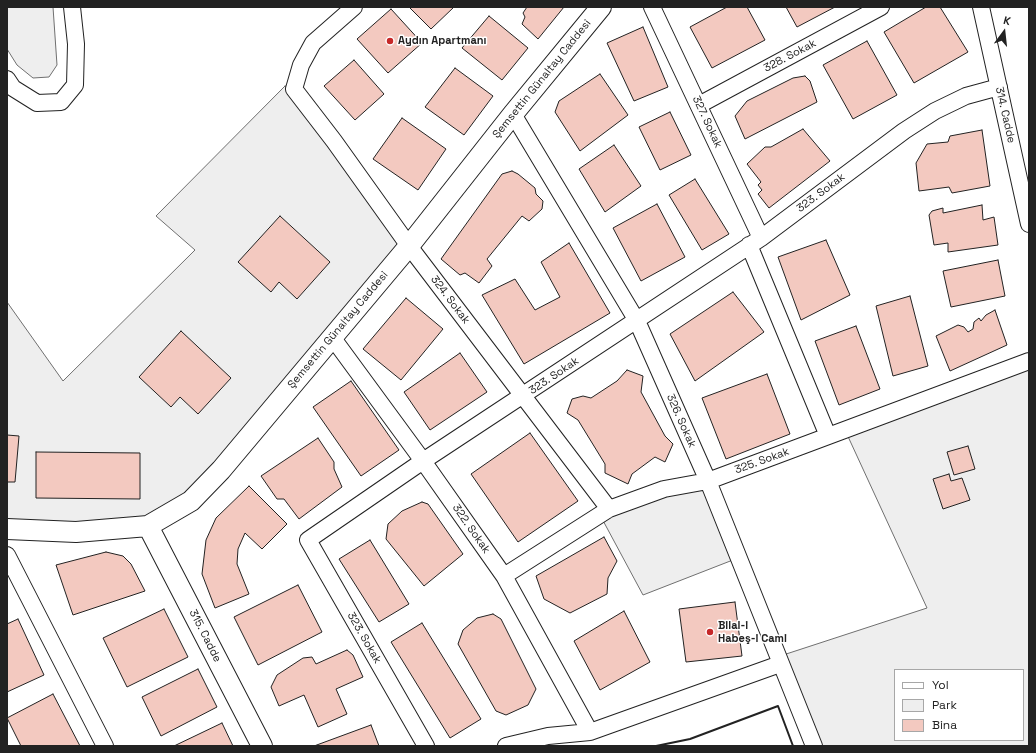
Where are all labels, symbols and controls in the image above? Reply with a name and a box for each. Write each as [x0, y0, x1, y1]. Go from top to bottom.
north arrow [984, 12, 1024, 52]
text: K [1002, 13, 1012, 28]
street label: Şemsettin Günaltay Caddesi [490, 17, 594, 141]
place label: Aydın Apartmanı [398, 34, 486, 48]
marker: Aydın Apartmanı [385, 36, 395, 46]
street label: 328. Sokak [762, 37, 818, 75]
street label: 314. Cadde [992, 86, 1018, 144]
street label: 327. Sokak [689, 94, 725, 150]
street label: 323. Sokak [794, 171, 848, 215]
street label: Şemsettin Günaltay Caddesi [285, 269, 391, 391]
street label: 324. Sokak [428, 273, 472, 327]
street label: 323. Sokak [527, 355, 581, 397]
street label: 326. Sokak [663, 392, 699, 450]
street label: 325. Sokak [733, 445, 791, 477]
street label: 322. Sokak [449, 502, 493, 556]
street label: 315. Cadde [186, 608, 224, 664]
street label: 323. Sokak [344, 610, 384, 666]
place label: Bilal-i Habeş-i Cami [718, 619, 787, 645]
marker: Bilal-i Habeş-i Cami [705, 627, 715, 637]
legend [894, 669, 1024, 741]
text: Yol [932, 677, 949, 693]
text: Park [932, 697, 957, 713]
text: Bina [932, 717, 957, 733]

